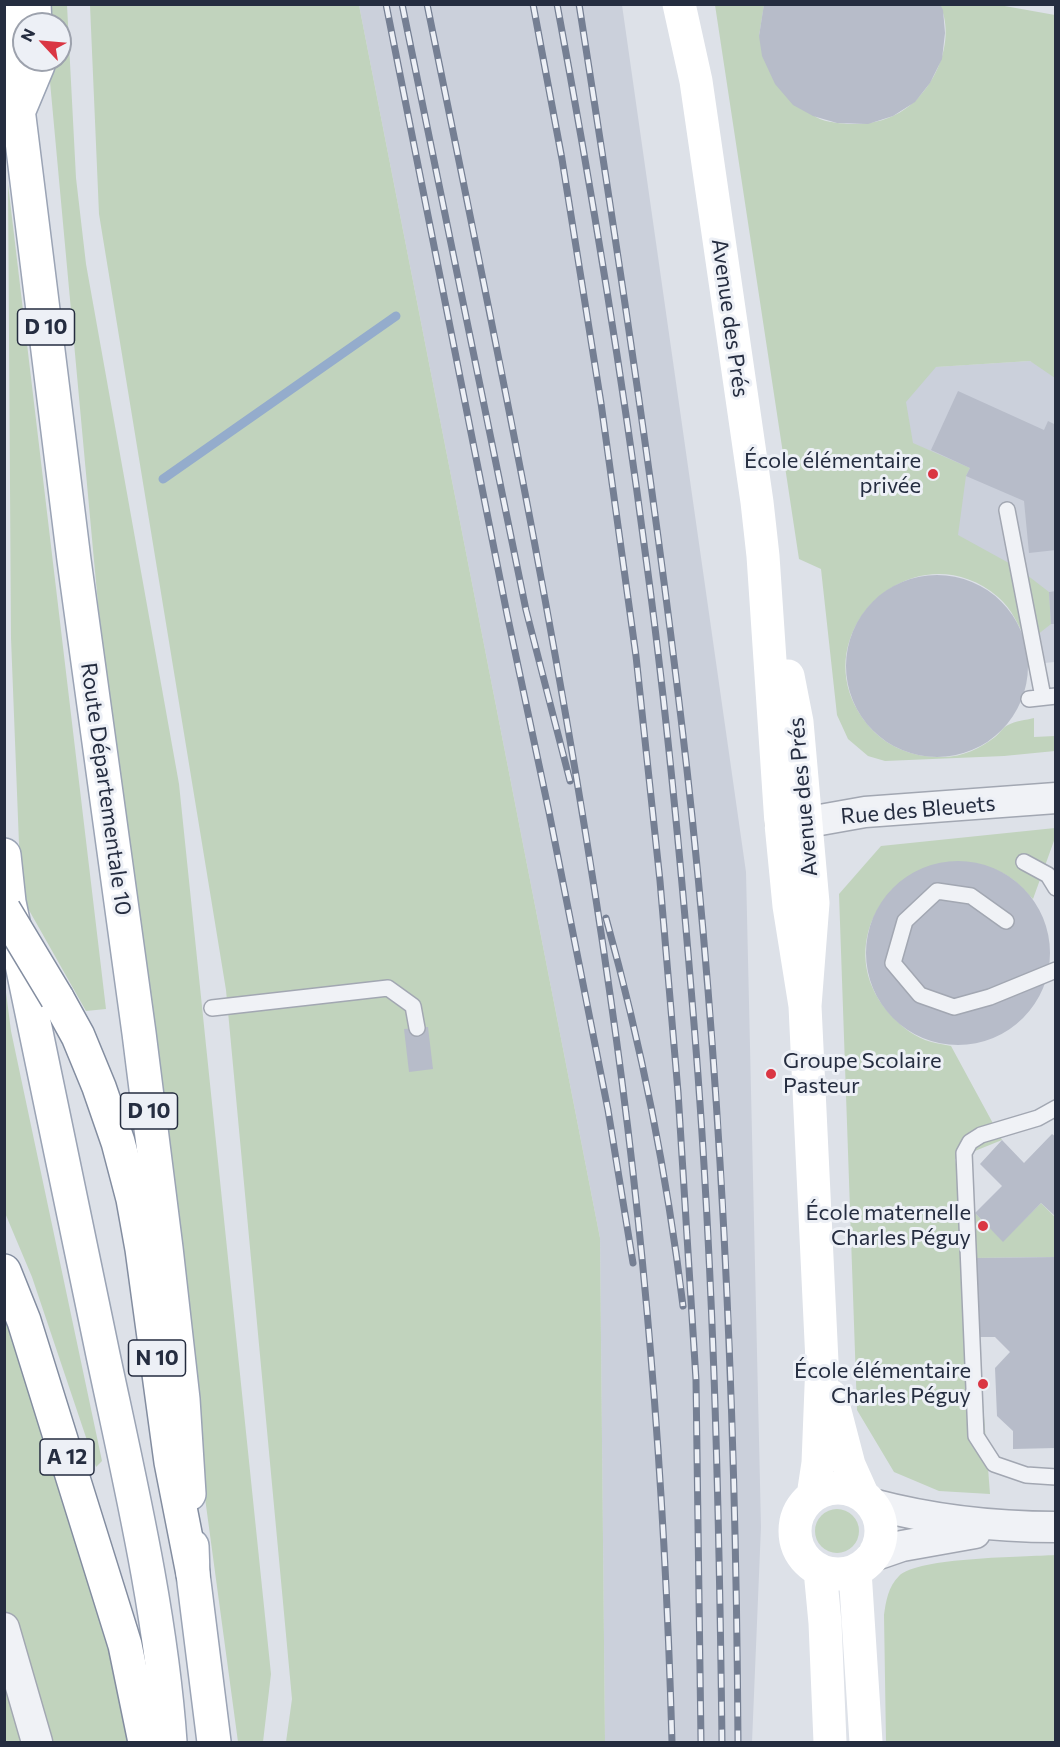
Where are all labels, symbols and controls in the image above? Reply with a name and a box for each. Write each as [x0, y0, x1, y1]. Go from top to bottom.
north arrow [12, 12, 72, 72]
text: N [16, 25, 38, 44]
street label: Avenue des Prés [706, 237, 754, 399]
road number: D 10 [18, 309, 74, 345]
place label: École élémentaire privée [744, 448, 921, 500]
marker: École élémentaire privée [926, 467, 940, 481]
street label: Route Départementale 10 [75, 661, 137, 917]
street label: Avenue des Prés [783, 716, 823, 878]
street label: Rue des Bleuets [839, 790, 997, 830]
place label: Groupe Scolaire Pasteur [783, 1048, 941, 1100]
marker: Groupe Scolaire Pasteur [764, 1067, 778, 1081]
road number: D 10 [120, 1093, 178, 1129]
place label: École maternelle Charles Péguy [806, 1200, 971, 1252]
marker: École maternelle Charles Péguy [976, 1219, 990, 1233]
road number: N 10 [128, 1340, 186, 1376]
place label: École élémentaire Charles Péguy [794, 1358, 971, 1410]
marker: École élémentaire Charles Péguy [976, 1377, 990, 1391]
road number: A 12 [40, 1439, 94, 1475]

